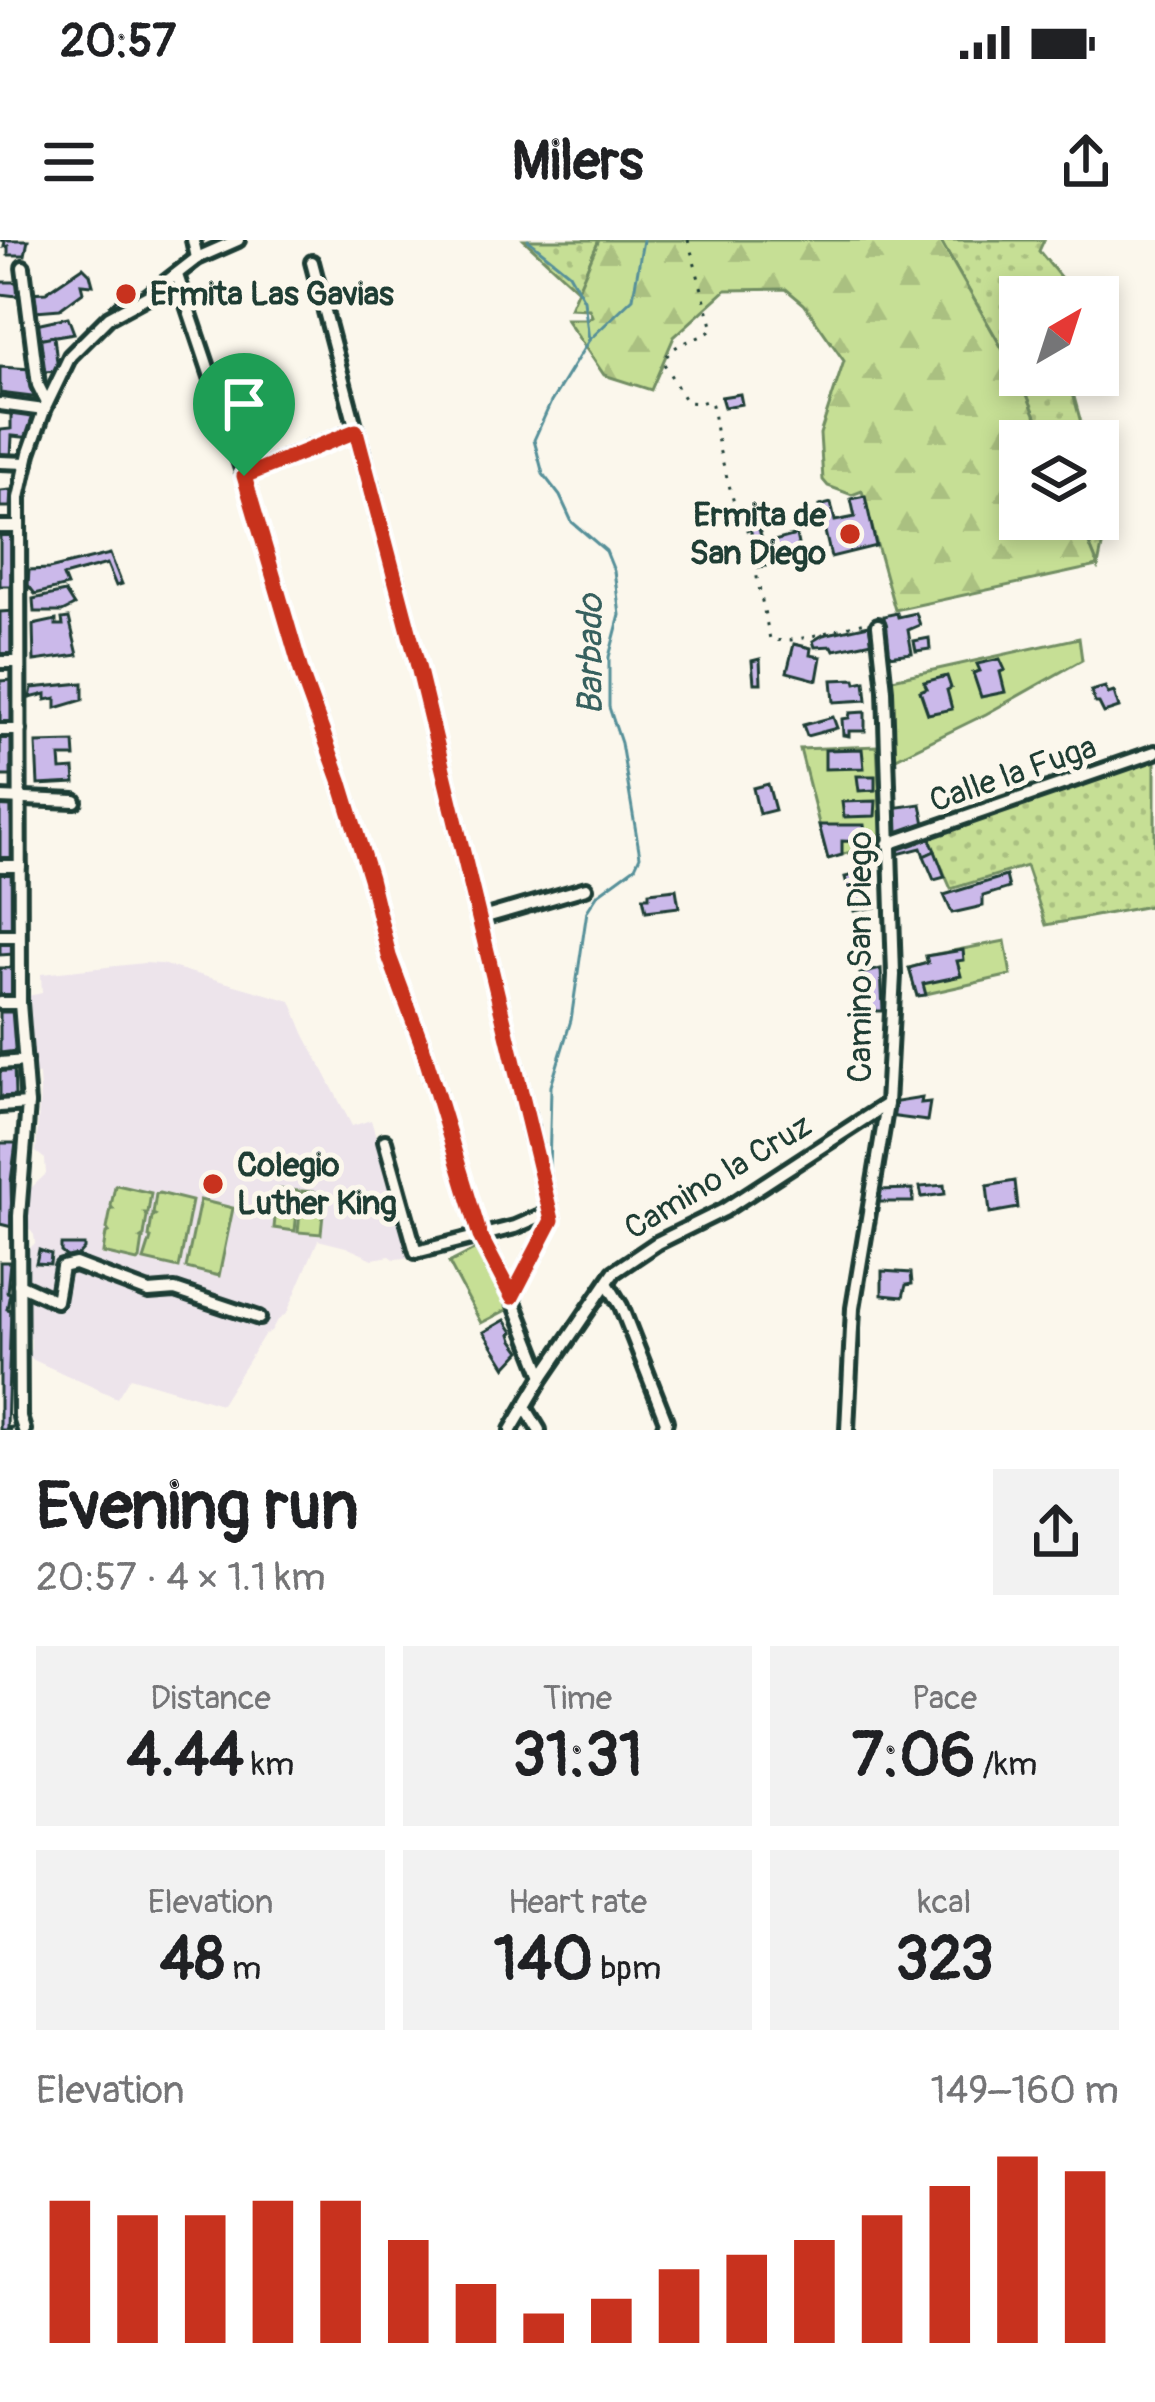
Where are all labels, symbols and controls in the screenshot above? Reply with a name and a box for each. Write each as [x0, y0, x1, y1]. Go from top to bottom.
text: 20:57 [60, 14, 176, 70]
text: Milers [512, 128, 643, 196]
icon: menu [36, 129, 102, 195]
icon: share [1053, 129, 1119, 195]
place label: Ermita Las Gavias [150, 274, 394, 315]
north arrow [999, 276, 1119, 396]
map controls [999, 276, 1119, 540]
marker: Ermita Las Gavias [113, 281, 139, 307]
pin [193, 353, 295, 476]
icon: arrive [211, 371, 277, 437]
button: layers [999, 420, 1119, 540]
place label: Ermita de San Diego [689, 495, 827, 574]
marker: Ermita de San Diego [837, 521, 863, 547]
water label: Barbado [568, 592, 613, 715]
street label: Calle la Fuga [924, 726, 1102, 822]
street label: Camino San Diego [840, 831, 881, 1083]
street label: Camino la Cruz [617, 1105, 819, 1249]
place label: Colegio Luther King [237, 1145, 397, 1224]
marker: Colegio Luther King [200, 1171, 226, 1197]
text: Evening run [36, 1466, 359, 1549]
button: share [993, 1469, 1119, 1595]
text: 20:57 · 4 × 1.1 km [36, 1553, 326, 1602]
text: Distance [150, 1678, 271, 1719]
text: Time [543, 1678, 612, 1719]
text: Pace [912, 1678, 977, 1719]
text: 4.44 [127, 1719, 244, 1794]
text: 31:31 [513, 1719, 642, 1794]
text: 7:06 [852, 1719, 975, 1794]
text: km [244, 1744, 294, 1785]
text: /km [975, 1744, 1037, 1785]
text: Elevation [148, 1882, 273, 1923]
text: Heart rate [508, 1882, 647, 1923]
text: kcal [918, 1882, 971, 1923]
text: 48 [160, 1923, 225, 1998]
text: 140 [494, 1923, 593, 1998]
text: 323 [895, 1923, 994, 1998]
text: m [225, 1948, 261, 1989]
text: bpm [593, 1948, 661, 1989]
text: Elevation [36, 2066, 185, 2115]
text: 149–160 m [930, 2066, 1119, 2115]

